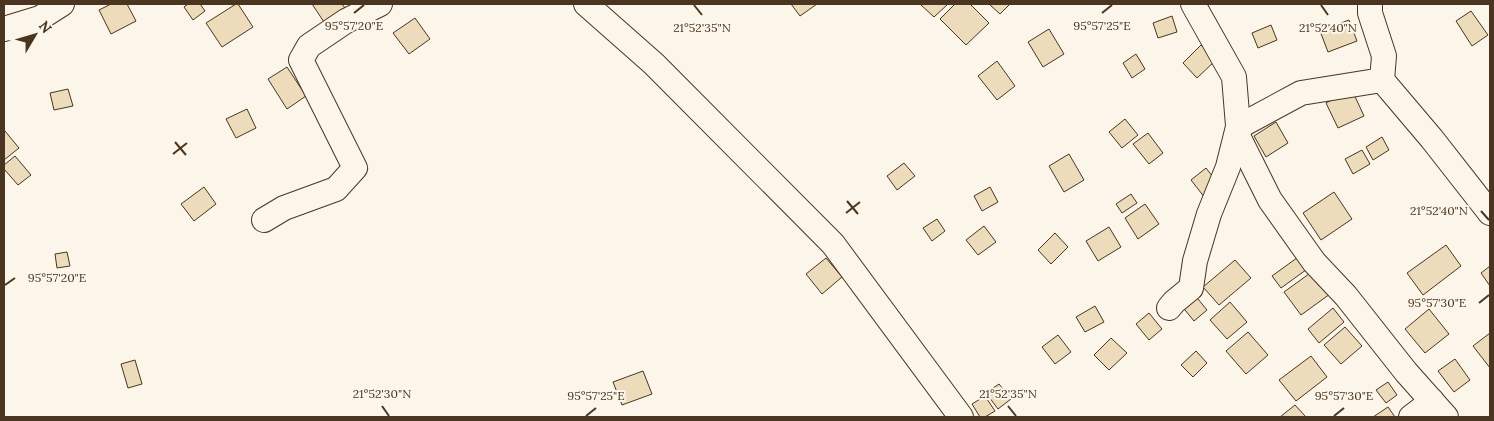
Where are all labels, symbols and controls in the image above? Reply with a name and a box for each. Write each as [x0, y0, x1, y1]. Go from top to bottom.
north arrow [10, 10, 60, 60]
text: N [35, 17, 56, 37]
text: 95°57'20"E [325, 18, 383, 33]
text: 95°57'25"E [1073, 18, 1131, 33]
text: 21°52'35"N [673, 20, 731, 35]
text: 21°52'40"N [1299, 20, 1357, 35]
text: 21°52'40"N [1410, 203, 1468, 218]
text: 95°57'20"E [28, 270, 86, 285]
text: 95°57'30"E [1408, 295, 1466, 310]
text: 21°52'30"N [353, 386, 411, 401]
text: 21°52'35"N [979, 386, 1037, 401]
text: 95°57'25"E [567, 388, 625, 403]
text: 95°57'30"E [1315, 388, 1373, 403]

